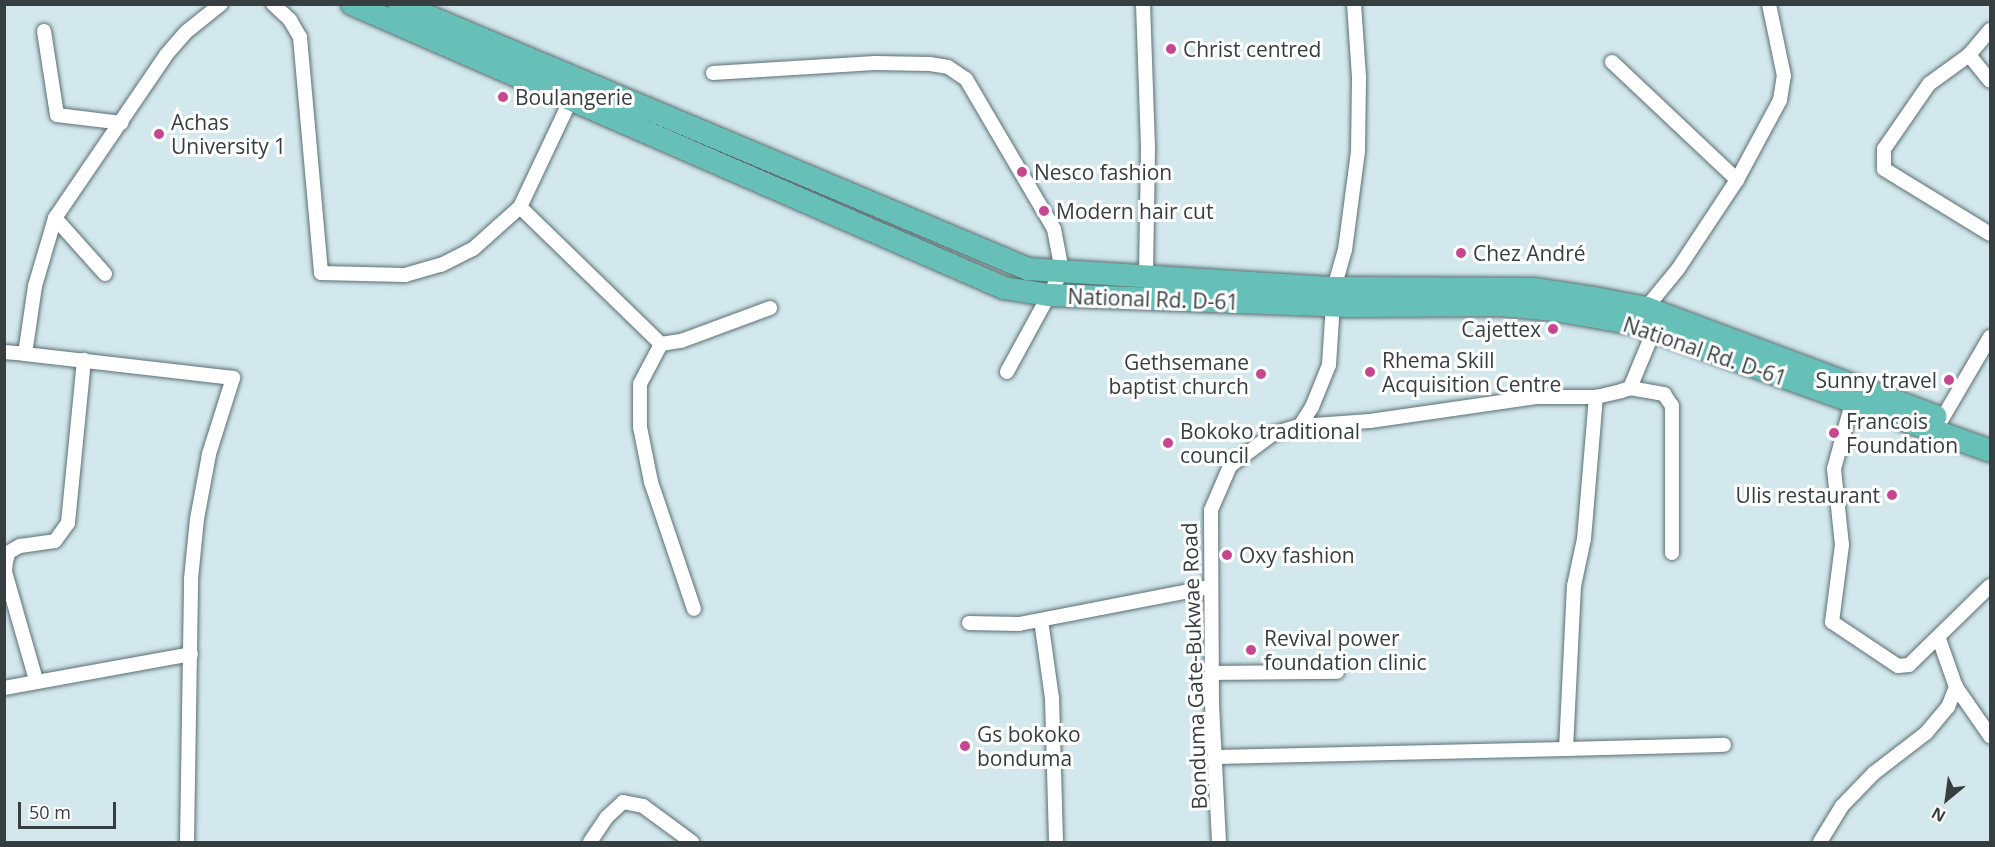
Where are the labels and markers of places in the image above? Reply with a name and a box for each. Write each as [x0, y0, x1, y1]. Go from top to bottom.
place label: Christ centred [1183, 36, 1321, 62]
marker: Christ centred [1164, 42, 1178, 56]
place label: Boulangerie [515, 84, 633, 110]
marker: Boulangerie [496, 90, 510, 104]
place label: Achas University 1 [171, 109, 286, 159]
marker: Achas University 1 [152, 127, 166, 141]
place label: Nesco fashion [1034, 159, 1172, 185]
marker: Nesco fashion [1015, 165, 1029, 179]
place label: Modern hair cut [1056, 198, 1213, 224]
marker: Modern hair cut [1037, 204, 1051, 218]
place label: Chez André [1473, 240, 1586, 266]
marker: Chez André [1454, 246, 1468, 260]
place label: Cajettex [1461, 316, 1541, 342]
marker: Cajettex [1546, 322, 1560, 336]
place label: Rhema Skill Acquisition Centre [1382, 347, 1561, 397]
place label: Gethsemane baptist church [1109, 349, 1249, 399]
marker: Rhema Skill Acquisition Centre [1363, 365, 1377, 379]
marker: Gethsemane baptist church [1254, 367, 1268, 381]
place label: Sunny travel [1816, 367, 1937, 393]
marker: Sunny travel [1942, 373, 1956, 387]
place label: Francois Foundation [1846, 408, 1958, 458]
place label: Bokoko traditional council [1180, 418, 1360, 468]
marker: Francois Foundation [1827, 426, 1841, 440]
marker: Bokoko traditional council [1161, 436, 1175, 450]
place label: Ulis restaurant [1736, 482, 1880, 508]
marker: Ulis restaurant [1885, 488, 1899, 502]
place label: Oxy fashion [1239, 542, 1355, 568]
marker: Oxy fashion [1220, 548, 1234, 562]
place label: Revival power foundation clinic [1264, 625, 1427, 675]
marker: Revival power foundation clinic [1242, 641, 1260, 659]
place label: Gs bokoko bonduma [977, 721, 1081, 771]
marker: Gs bokoko bonduma [958, 739, 972, 753]

